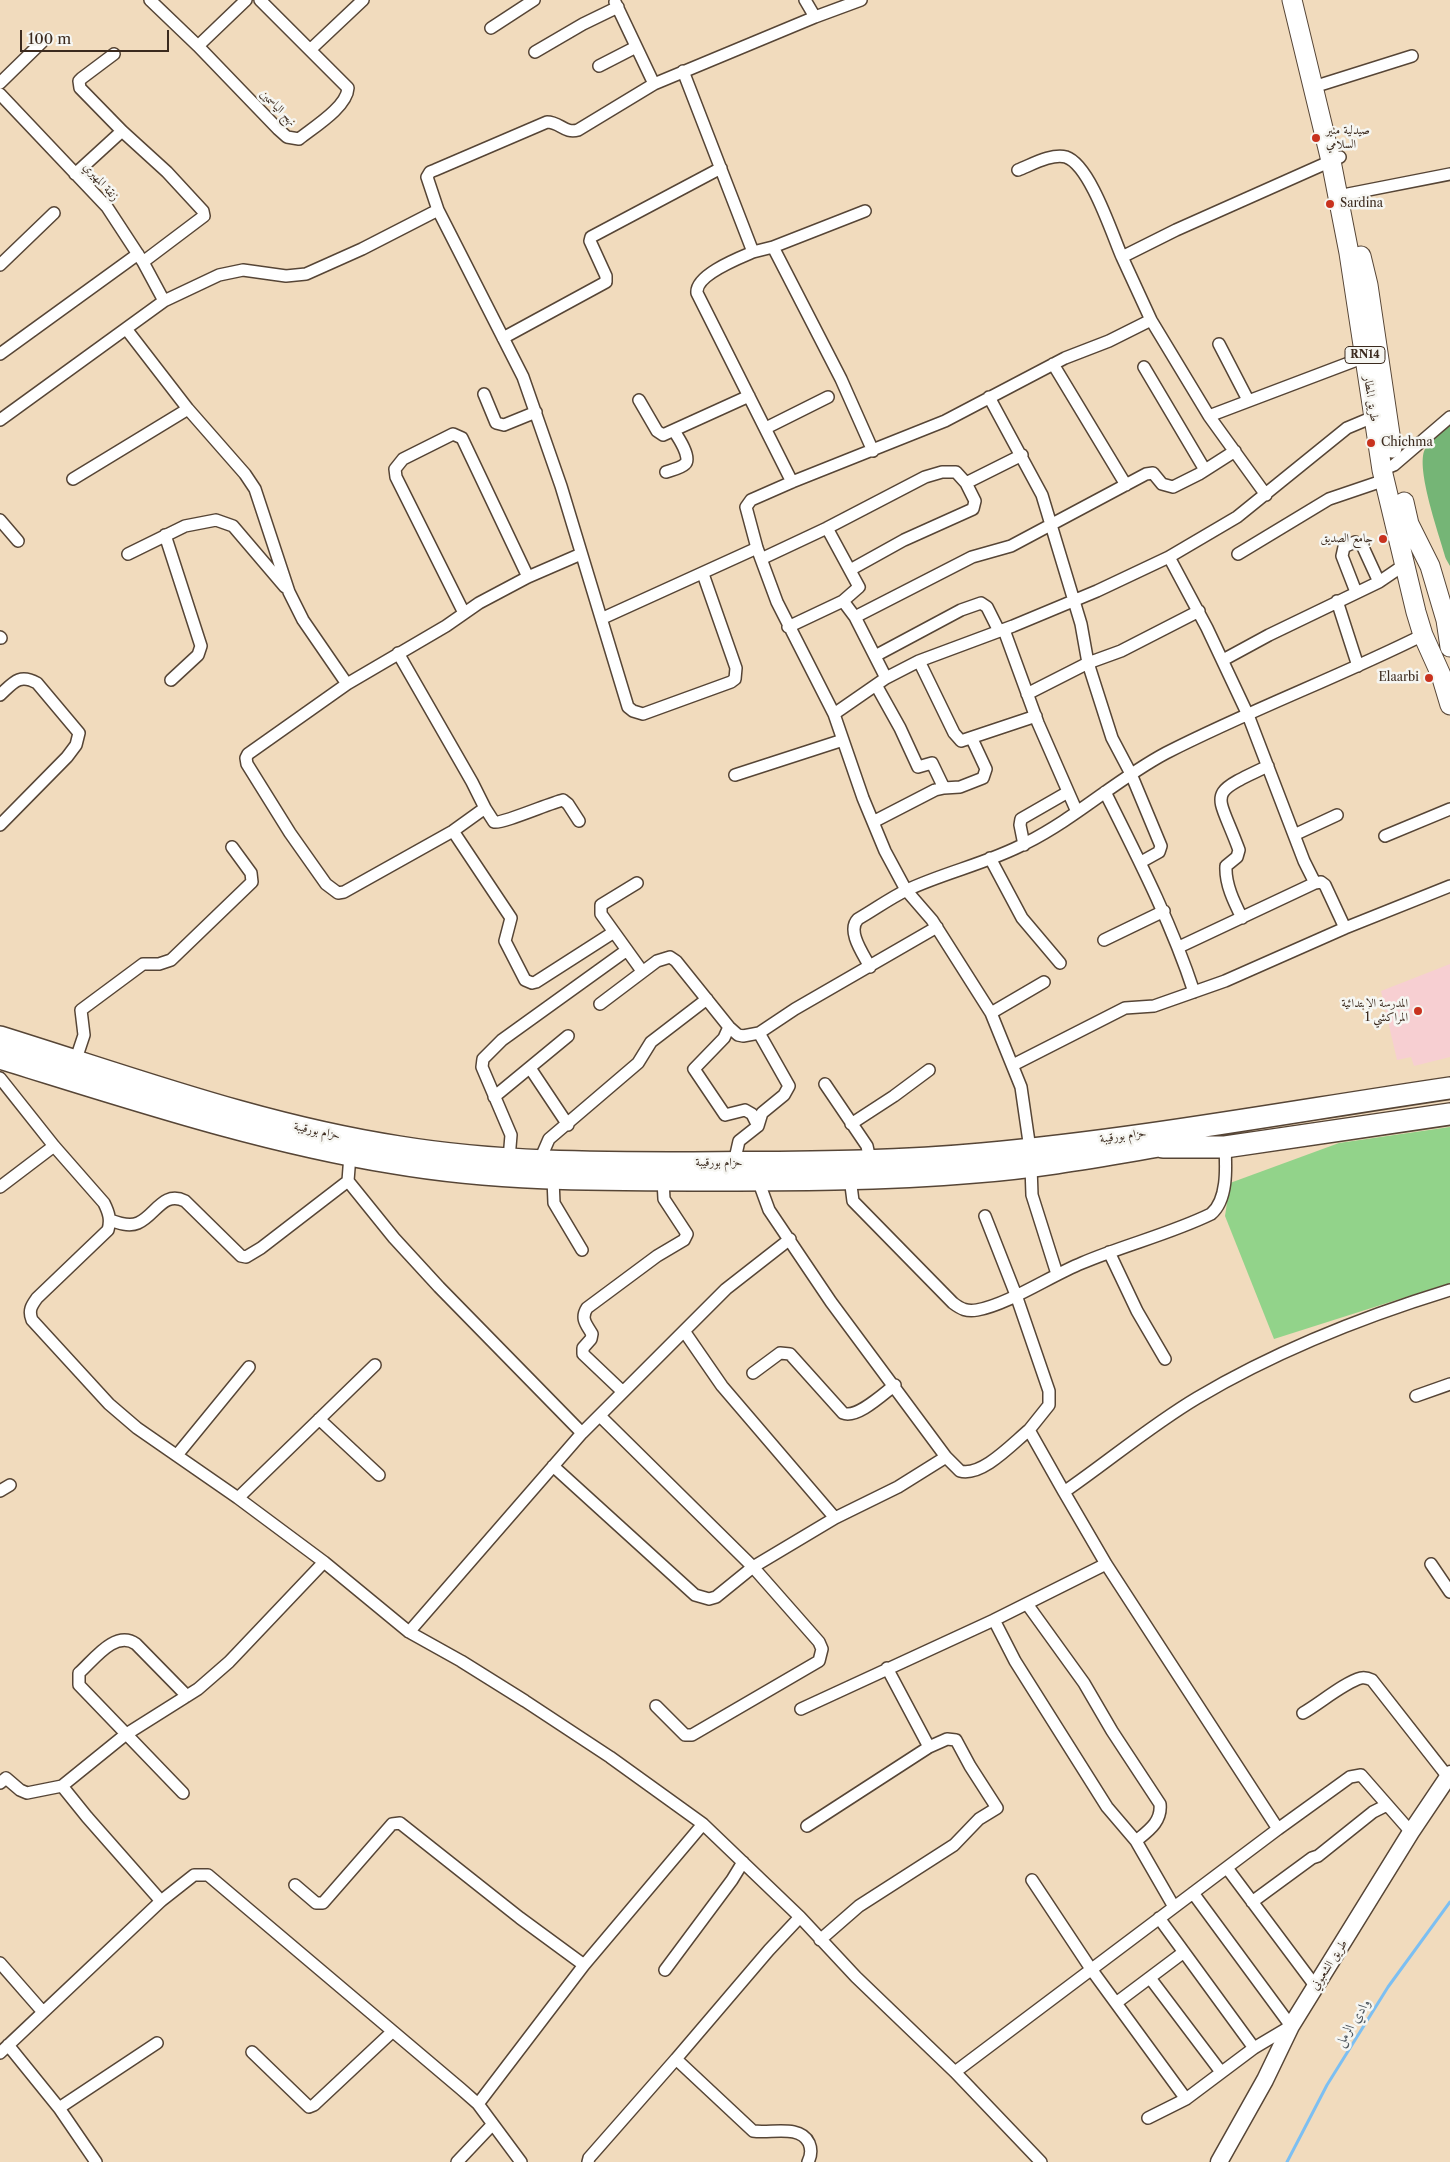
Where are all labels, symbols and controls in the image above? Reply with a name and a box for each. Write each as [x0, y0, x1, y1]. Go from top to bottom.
scale bar [22, 20, 171, 52]
text: 100 m [28, 29, 71, 48]
street label: نهج الياسمين [257, 87, 299, 129]
place label: صيدلية منير السلامي [1326, 124, 1370, 152]
marker: صيدلية منير السلامي [1310, 132, 1322, 144]
street label: زنقة المهيري [80, 160, 122, 204]
place label: Sardina [1340, 197, 1383, 211]
marker: Sardina [1324, 198, 1336, 210]
road number: RN14 [1345, 346, 1385, 364]
street label: طريق المطار [1360, 375, 1382, 423]
place label: Chichma [1381, 436, 1433, 450]
marker: Chichma [1365, 437, 1377, 449]
place label: جامع الصديق [1321, 532, 1373, 546]
marker: جامع الصديق [1377, 533, 1389, 545]
place label: Elaarbi [1379, 671, 1419, 685]
marker: Elaarbi [1423, 672, 1435, 684]
place label: المدرسة الإبتدائية المراكشي 1 [1341, 997, 1408, 1025]
marker: المدرسة الإبتدائية المراكشي 1 [1412, 1005, 1424, 1017]
street label: حزام بورقيبة [293, 1119, 341, 1143]
street label: حزام بورقيبة [1099, 1126, 1147, 1146]
street label: حزام بورقيبة [696, 1156, 742, 1170]
street label: طريق الشعبوني [1307, 1937, 1351, 1993]
water label: وادي الرمل [1332, 1996, 1374, 2050]

